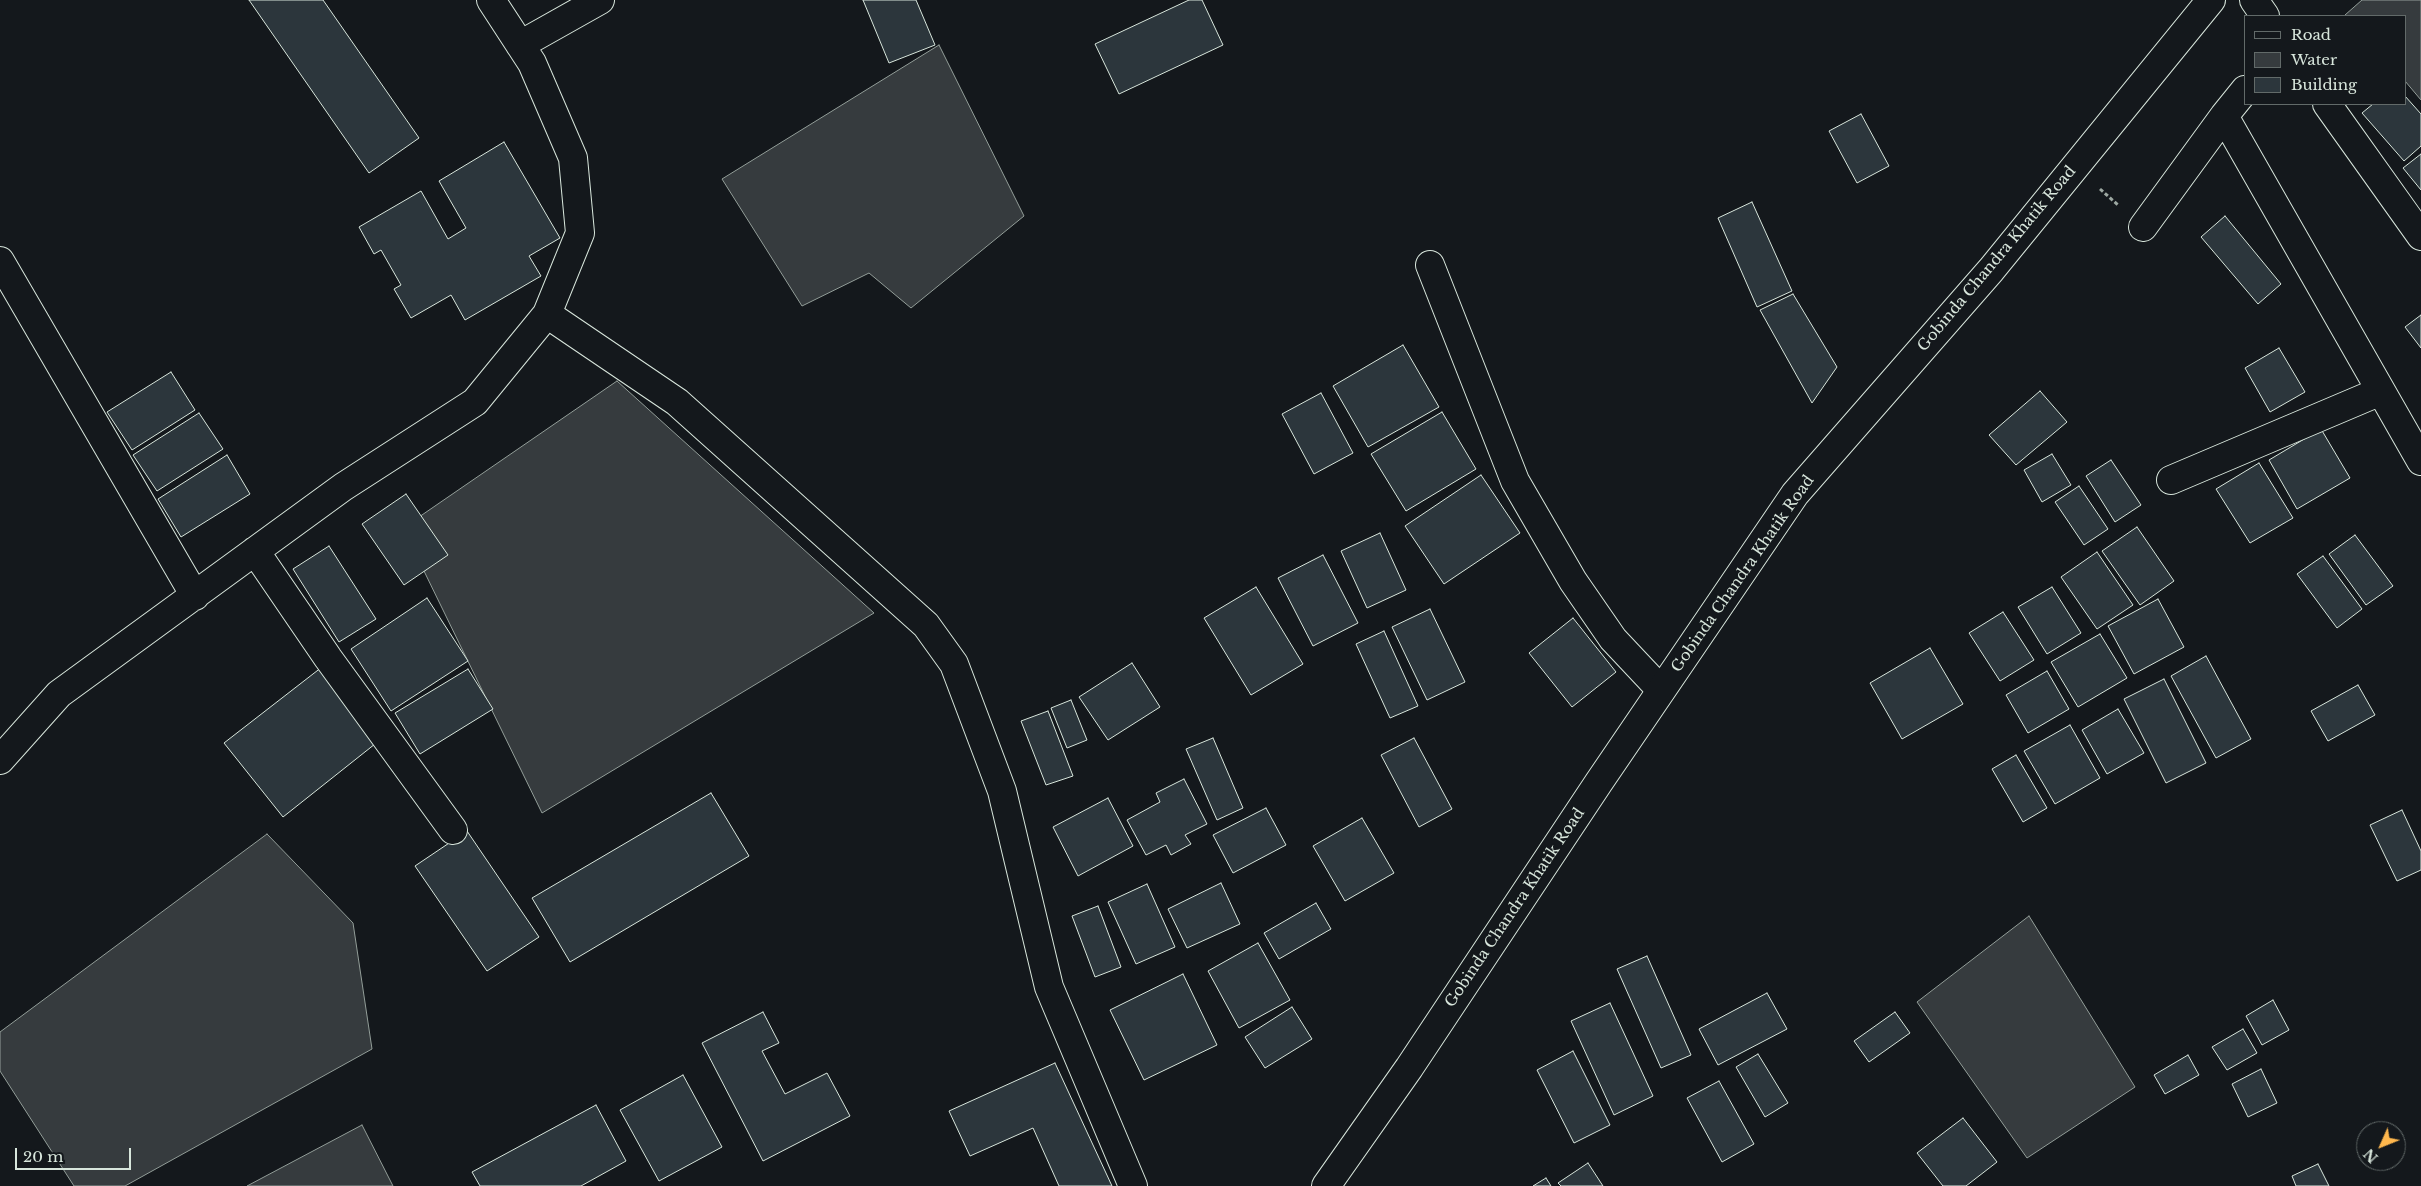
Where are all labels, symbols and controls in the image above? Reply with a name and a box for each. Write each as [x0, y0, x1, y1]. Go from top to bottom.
legend [2244, 15, 2406, 105]
text: Road [2291, 25, 2331, 44]
text: Water [2291, 50, 2337, 69]
text: Building [2291, 75, 2357, 94]
street label: Gobinda Chandra Khatik Road [1914, 163, 2080, 355]
street label: Gobinda Chandra Khatik Road [1668, 472, 1818, 676]
street label: Gobinda Chandra Khatik Road [1441, 805, 1589, 1011]
north arrow [2356, 1121, 2406, 1171]
scale bar [18, 1138, 134, 1170]
text: N [2360, 1145, 2382, 1167]
text: 20 m [23, 1147, 63, 1166]

